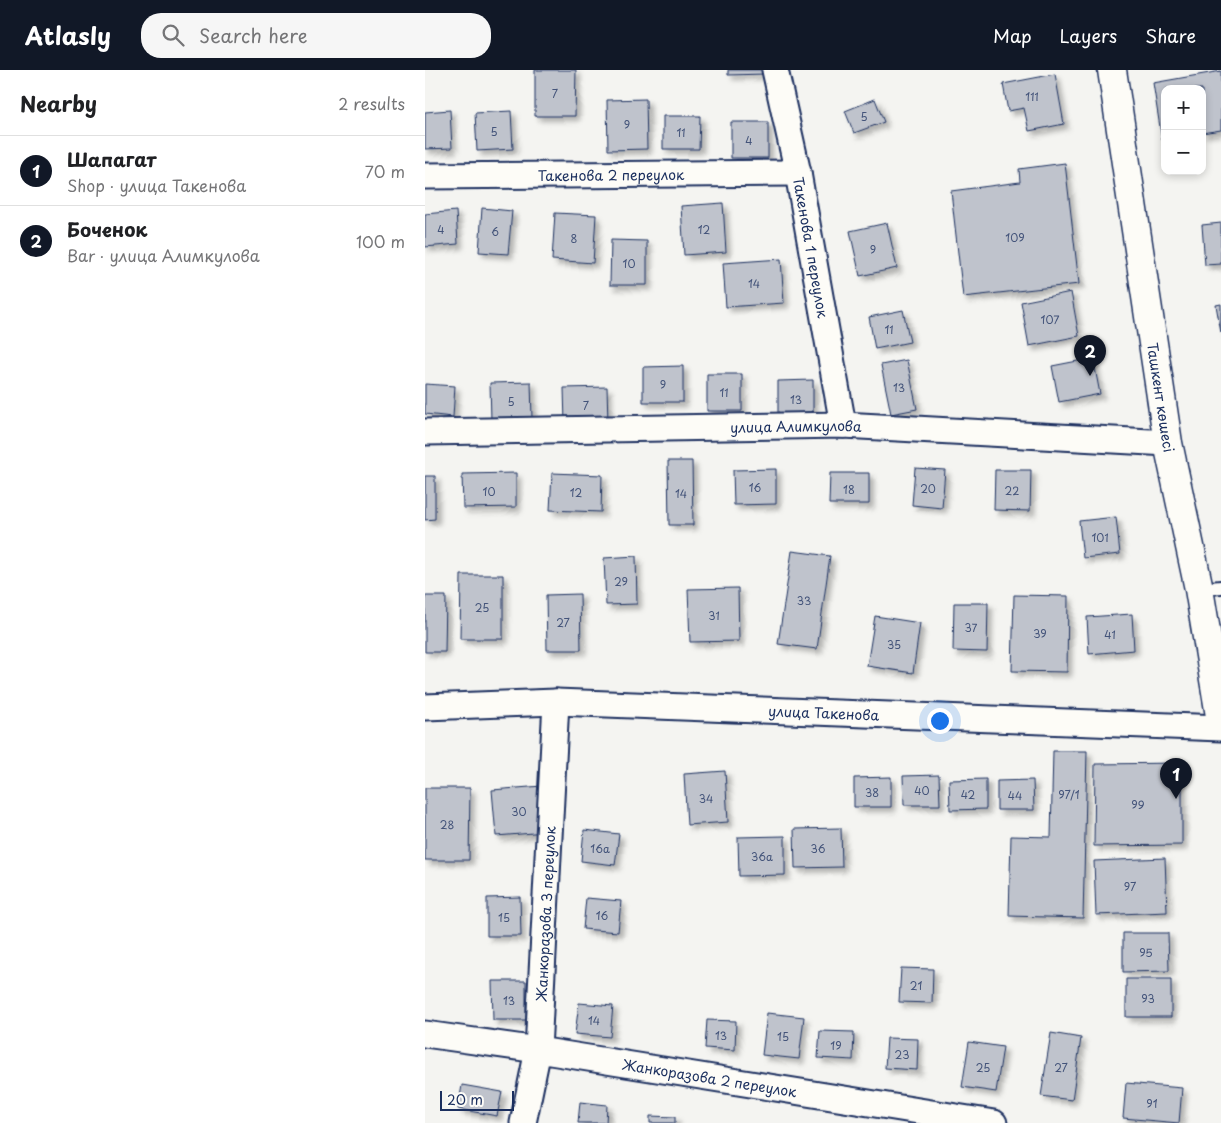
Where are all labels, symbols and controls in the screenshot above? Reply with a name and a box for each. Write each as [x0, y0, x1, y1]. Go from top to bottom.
search box [141, 13, 491, 58]
text: Atlasly [25, 17, 111, 53]
icon: search [159, 21, 187, 49]
text: Search here [199, 21, 308, 49]
text: Map [993, 22, 1032, 49]
text: Layers [1060, 22, 1117, 49]
text: Share [1145, 22, 1196, 49]
house number: 7 [552, 85, 558, 102]
map controls [1161, 85, 1206, 175]
button: + [1161, 85, 1206, 130]
text: Nearby [20, 87, 97, 119]
house number: 111 [1025, 88, 1039, 105]
text: 2 results [338, 91, 405, 115]
house number: 5 [860, 108, 868, 125]
house number: 9 [624, 116, 630, 133]
house number: 5 [490, 123, 498, 140]
house number: 11 [676, 124, 686, 141]
button: − [1161, 130, 1206, 175]
house number: 4 [745, 132, 753, 149]
text: Шапагат [67, 145, 156, 173]
text: 1 [32, 159, 40, 183]
text: 70 m [365, 159, 405, 183]
street label: Такенова 2 переулок [538, 163, 685, 186]
text: Shop · улица Такенова [67, 173, 246, 197]
street label: Такенова 1 переулок [788, 175, 834, 320]
text: Боченок [67, 215, 147, 243]
house number: 4 [437, 221, 445, 238]
house number: 12 [698, 221, 711, 238]
house number: 6 [491, 223, 499, 240]
text: 2 [30, 229, 42, 253]
text: 100 m [356, 229, 405, 253]
house number: 109 [1005, 229, 1025, 246]
house number: 8 [571, 230, 578, 247]
house number: 9 [870, 241, 876, 258]
text: Bar · улица Алимкулова [67, 243, 260, 267]
house number: 10 [623, 255, 635, 272]
house number: 14 [748, 275, 760, 292]
house number: 107 [1041, 311, 1059, 328]
house number: 11 [884, 321, 894, 338]
pin: 2 [1074, 335, 1106, 376]
street label: Ташкент көшесі [1143, 341, 1180, 454]
house number: 9 [660, 376, 666, 393]
house number: 13 [893, 379, 905, 396]
house number: 11 [719, 384, 729, 401]
house number: 13 [790, 391, 802, 408]
house number: 5 [507, 393, 515, 410]
house number: 7 [583, 397, 589, 414]
street label: улица Алимкулова [730, 414, 863, 437]
house number: 16 [749, 479, 762, 496]
house number: 20 [920, 480, 936, 497]
house number: 18 [843, 481, 855, 498]
house number: 22 [1005, 482, 1019, 499]
house number: 10 [483, 483, 495, 500]
house number: 12 [570, 484, 583, 501]
house number: 14 [675, 485, 687, 502]
house number: 101 [1091, 529, 1109, 546]
house number: 29 [614, 573, 628, 590]
house number: 33 [797, 592, 811, 609]
house number: 25 [475, 599, 489, 616]
house number: 31 [708, 607, 720, 624]
house number: 27 [556, 614, 570, 631]
house number: 37 [965, 619, 978, 636]
house number: 39 [1033, 625, 1047, 642]
house number: 41 [1104, 626, 1116, 643]
house number: 35 [887, 636, 901, 653]
street label: улица Такенова [768, 700, 880, 725]
your location [927, 708, 953, 734]
pin: 1 [1160, 758, 1192, 799]
house number: 40 [914, 782, 930, 799]
house number: 38 [865, 784, 879, 801]
house number: 42 [961, 786, 976, 803]
house number: 97/1 [1058, 786, 1080, 803]
house number: 44 [1008, 787, 1022, 804]
house number: 34 [699, 790, 713, 807]
house number: 99 [1131, 796, 1145, 813]
house number: 30 [511, 803, 527, 820]
house number: 28 [440, 816, 454, 833]
street label: Жанкоразова 3 переулок [530, 825, 560, 1003]
house number: 16а [590, 840, 610, 857]
house number: 36 [811, 840, 826, 857]
house number: 36а [751, 848, 773, 865]
house number: 97 [1124, 878, 1136, 895]
house number: 16 [596, 907, 609, 924]
house number: 15 [498, 909, 510, 926]
house number: 95 [1139, 944, 1153, 961]
house number: 21 [910, 977, 922, 994]
house number: 93 [1141, 990, 1155, 1007]
house number: 13 [503, 992, 515, 1009]
house number: 14 [588, 1012, 600, 1029]
house number: 13 [715, 1027, 727, 1044]
house number: 15 [777, 1028, 789, 1045]
house number: 19 [830, 1037, 842, 1054]
house number: 23 [895, 1046, 909, 1063]
street label: Жанкоразова 2 переулок [620, 1053, 799, 1102]
house number: 25 [976, 1059, 990, 1076]
house number: 27 [1054, 1059, 1068, 1076]
scale bar [440, 1088, 514, 1111]
text: 20 m [447, 1089, 483, 1110]
house number: 91 [1146, 1095, 1158, 1112]

